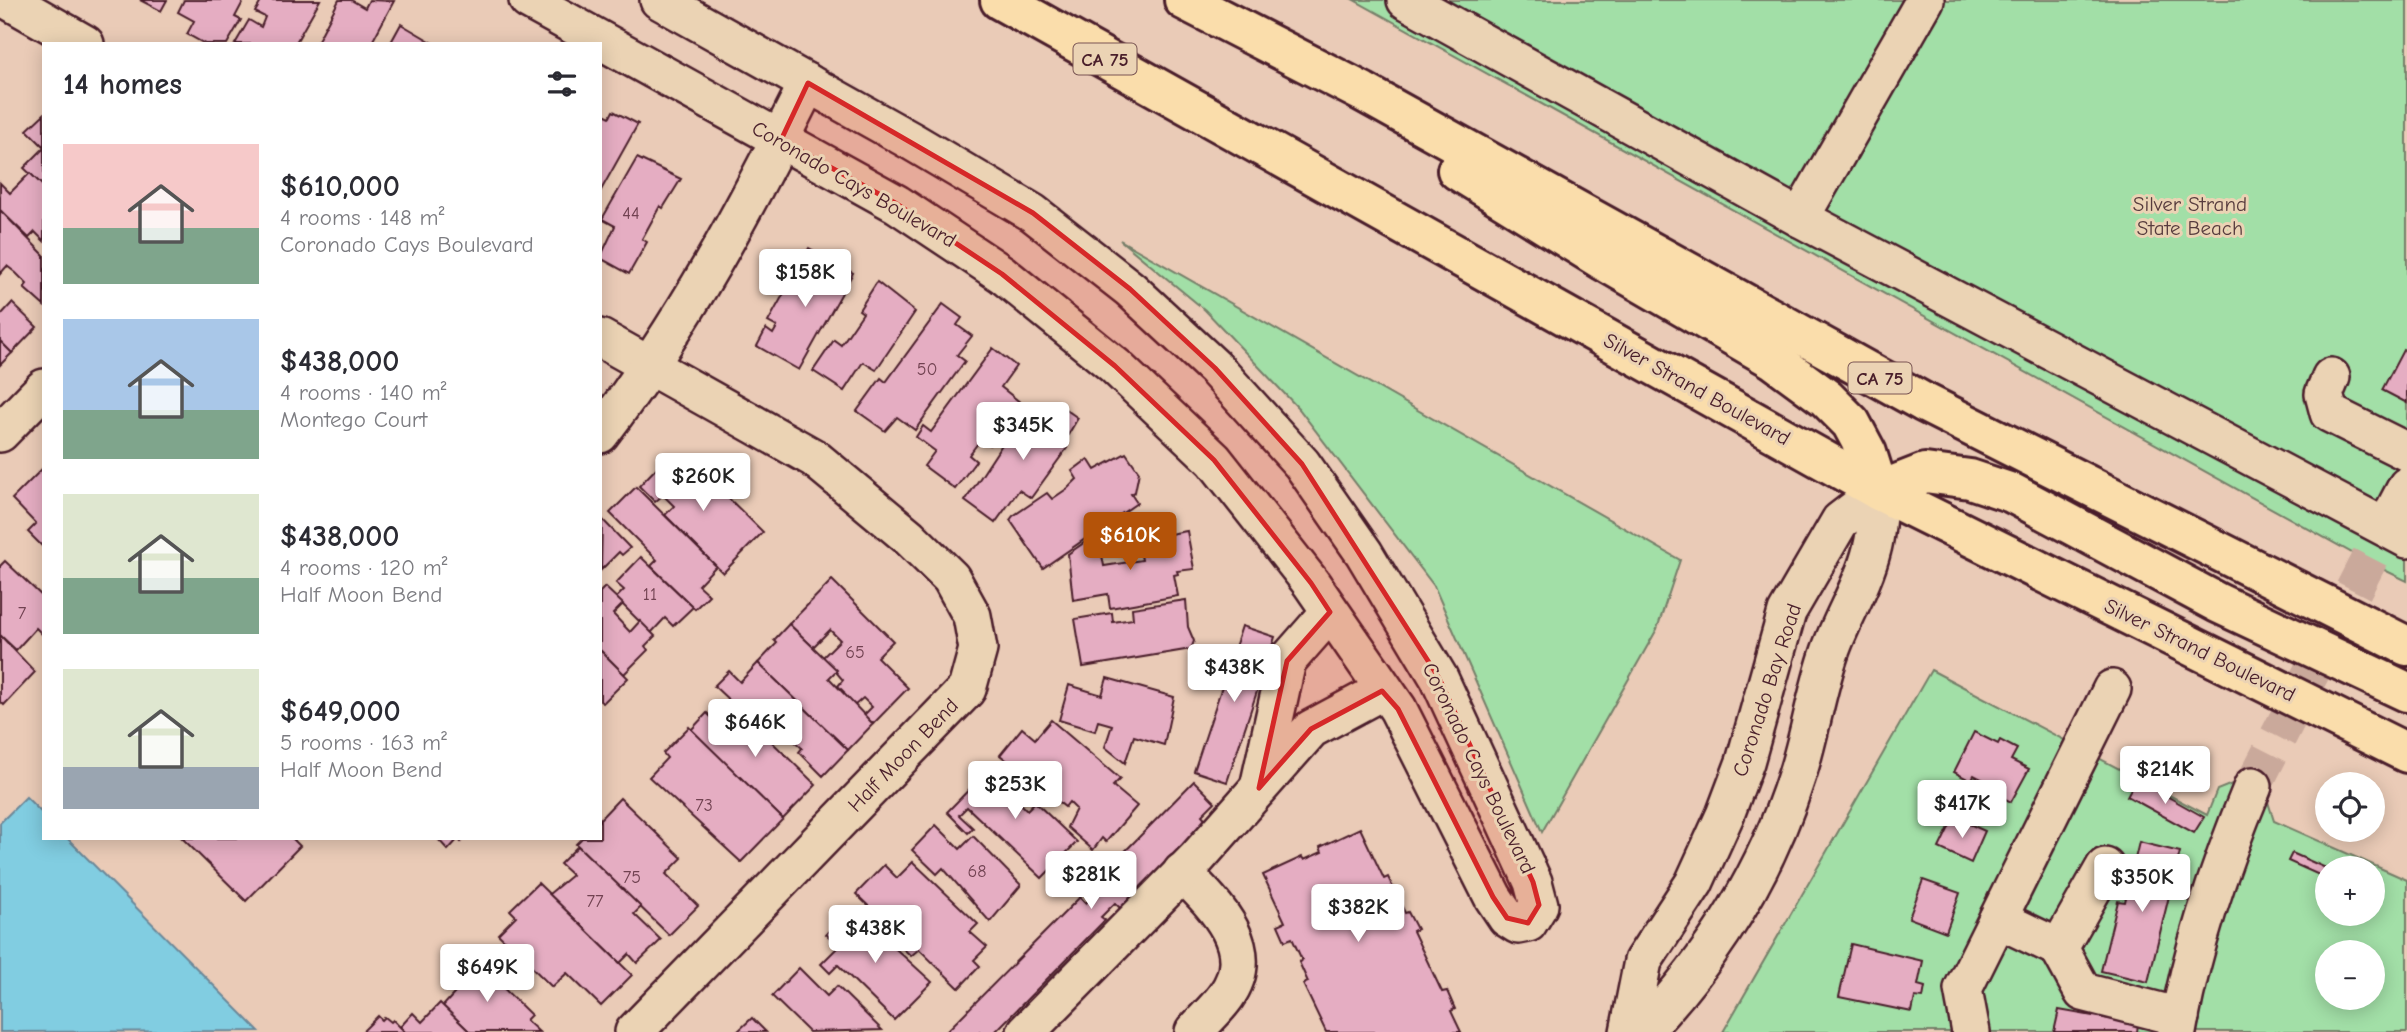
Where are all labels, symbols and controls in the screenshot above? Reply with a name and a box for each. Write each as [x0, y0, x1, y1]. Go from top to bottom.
road number: CA 75 [1074, 44, 1136, 74]
icon: filters [543, 65, 581, 103]
text: 14 homes [63, 67, 182, 102]
street label: Coronado Cays Boulevard [748, 116, 960, 252]
text: $610,000 [280, 169, 400, 204]
icon: home [119, 172, 203, 256]
park label: Silver Strand State Beach [2133, 192, 2247, 240]
house number: 44 [622, 203, 640, 224]
text: 4 rooms · 148 m² [280, 204, 444, 231]
text: Coronado Cays Boulevard [280, 231, 534, 258]
pin: $158K [756, 250, 854, 309]
text: $158K [775, 258, 835, 285]
street label: Silver Strand Boulevard [1600, 328, 1794, 450]
text: $438,000 [280, 344, 400, 379]
icon: home [119, 347, 203, 431]
house number: 50 [917, 359, 937, 380]
road number: CA 75 [1848, 362, 1912, 394]
text: 4 rooms · 140 m² [280, 379, 447, 406]
pin: $345K [974, 402, 1072, 462]
text: Montego Court [280, 406, 427, 433]
text: $345K [992, 411, 1054, 438]
pin: $260K [654, 454, 752, 513]
text: $260K [671, 462, 735, 489]
pin: $610K [1081, 512, 1179, 572]
text: $438,000 [280, 519, 400, 554]
text: $610K [1099, 521, 1161, 548]
icon: home [119, 522, 203, 606]
text: 4 rooms · 120 m² [280, 554, 447, 581]
text: Half Moon Bend [280, 581, 442, 608]
house number: 11 [643, 584, 657, 605]
street label: Silver Strand Boulevard [2101, 593, 2299, 707]
street label: Coronado Bay Road [1728, 601, 1806, 779]
house number: 7 [18, 603, 27, 624]
house number: 65 [845, 642, 865, 663]
pin: $438K [1185, 644, 1283, 704]
text: $438K [1204, 653, 1264, 680]
street label: Coronado Cays Boulevard [1417, 659, 1541, 877]
street label: Half Moon Bend [843, 693, 963, 817]
text: $649,000 [280, 694, 401, 729]
icon: home [119, 697, 203, 781]
pin: $646K [706, 700, 804, 759]
text: $646K [724, 708, 786, 735]
text: 5 rooms · 163 m² [280, 729, 447, 756]
pin: $214K [2116, 746, 2214, 806]
text: $214K [2136, 755, 2194, 782]
text: Half Moon Bend [280, 756, 442, 783]
pin: $253K [966, 762, 1064, 821]
text: $253K [984, 770, 1046, 797]
map controls [2315, 772, 2385, 1010]
button: locate [2315, 772, 2385, 842]
pin: $417K [1913, 780, 2011, 840]
text: $417K [1934, 789, 1990, 816]
house number: 73 [695, 795, 713, 816]
pin: $281K [1042, 852, 1140, 911]
pin: $350K [2093, 855, 2191, 914]
button: + [2315, 856, 2385, 926]
text: $281K [1061, 860, 1121, 887]
house number: 68 [967, 861, 987, 882]
text: $350K [2110, 863, 2174, 890]
house number: 75 [623, 867, 641, 888]
pin: $382K [1309, 884, 1407, 944]
house number: 77 [586, 891, 604, 912]
text: $382K [1327, 893, 1389, 920]
pin: $438K [826, 906, 924, 965]
text: $438K [845, 914, 905, 941]
button: − [2315, 940, 2385, 1010]
pin: $649K [438, 944, 536, 1004]
text: $649K [456, 953, 518, 980]

